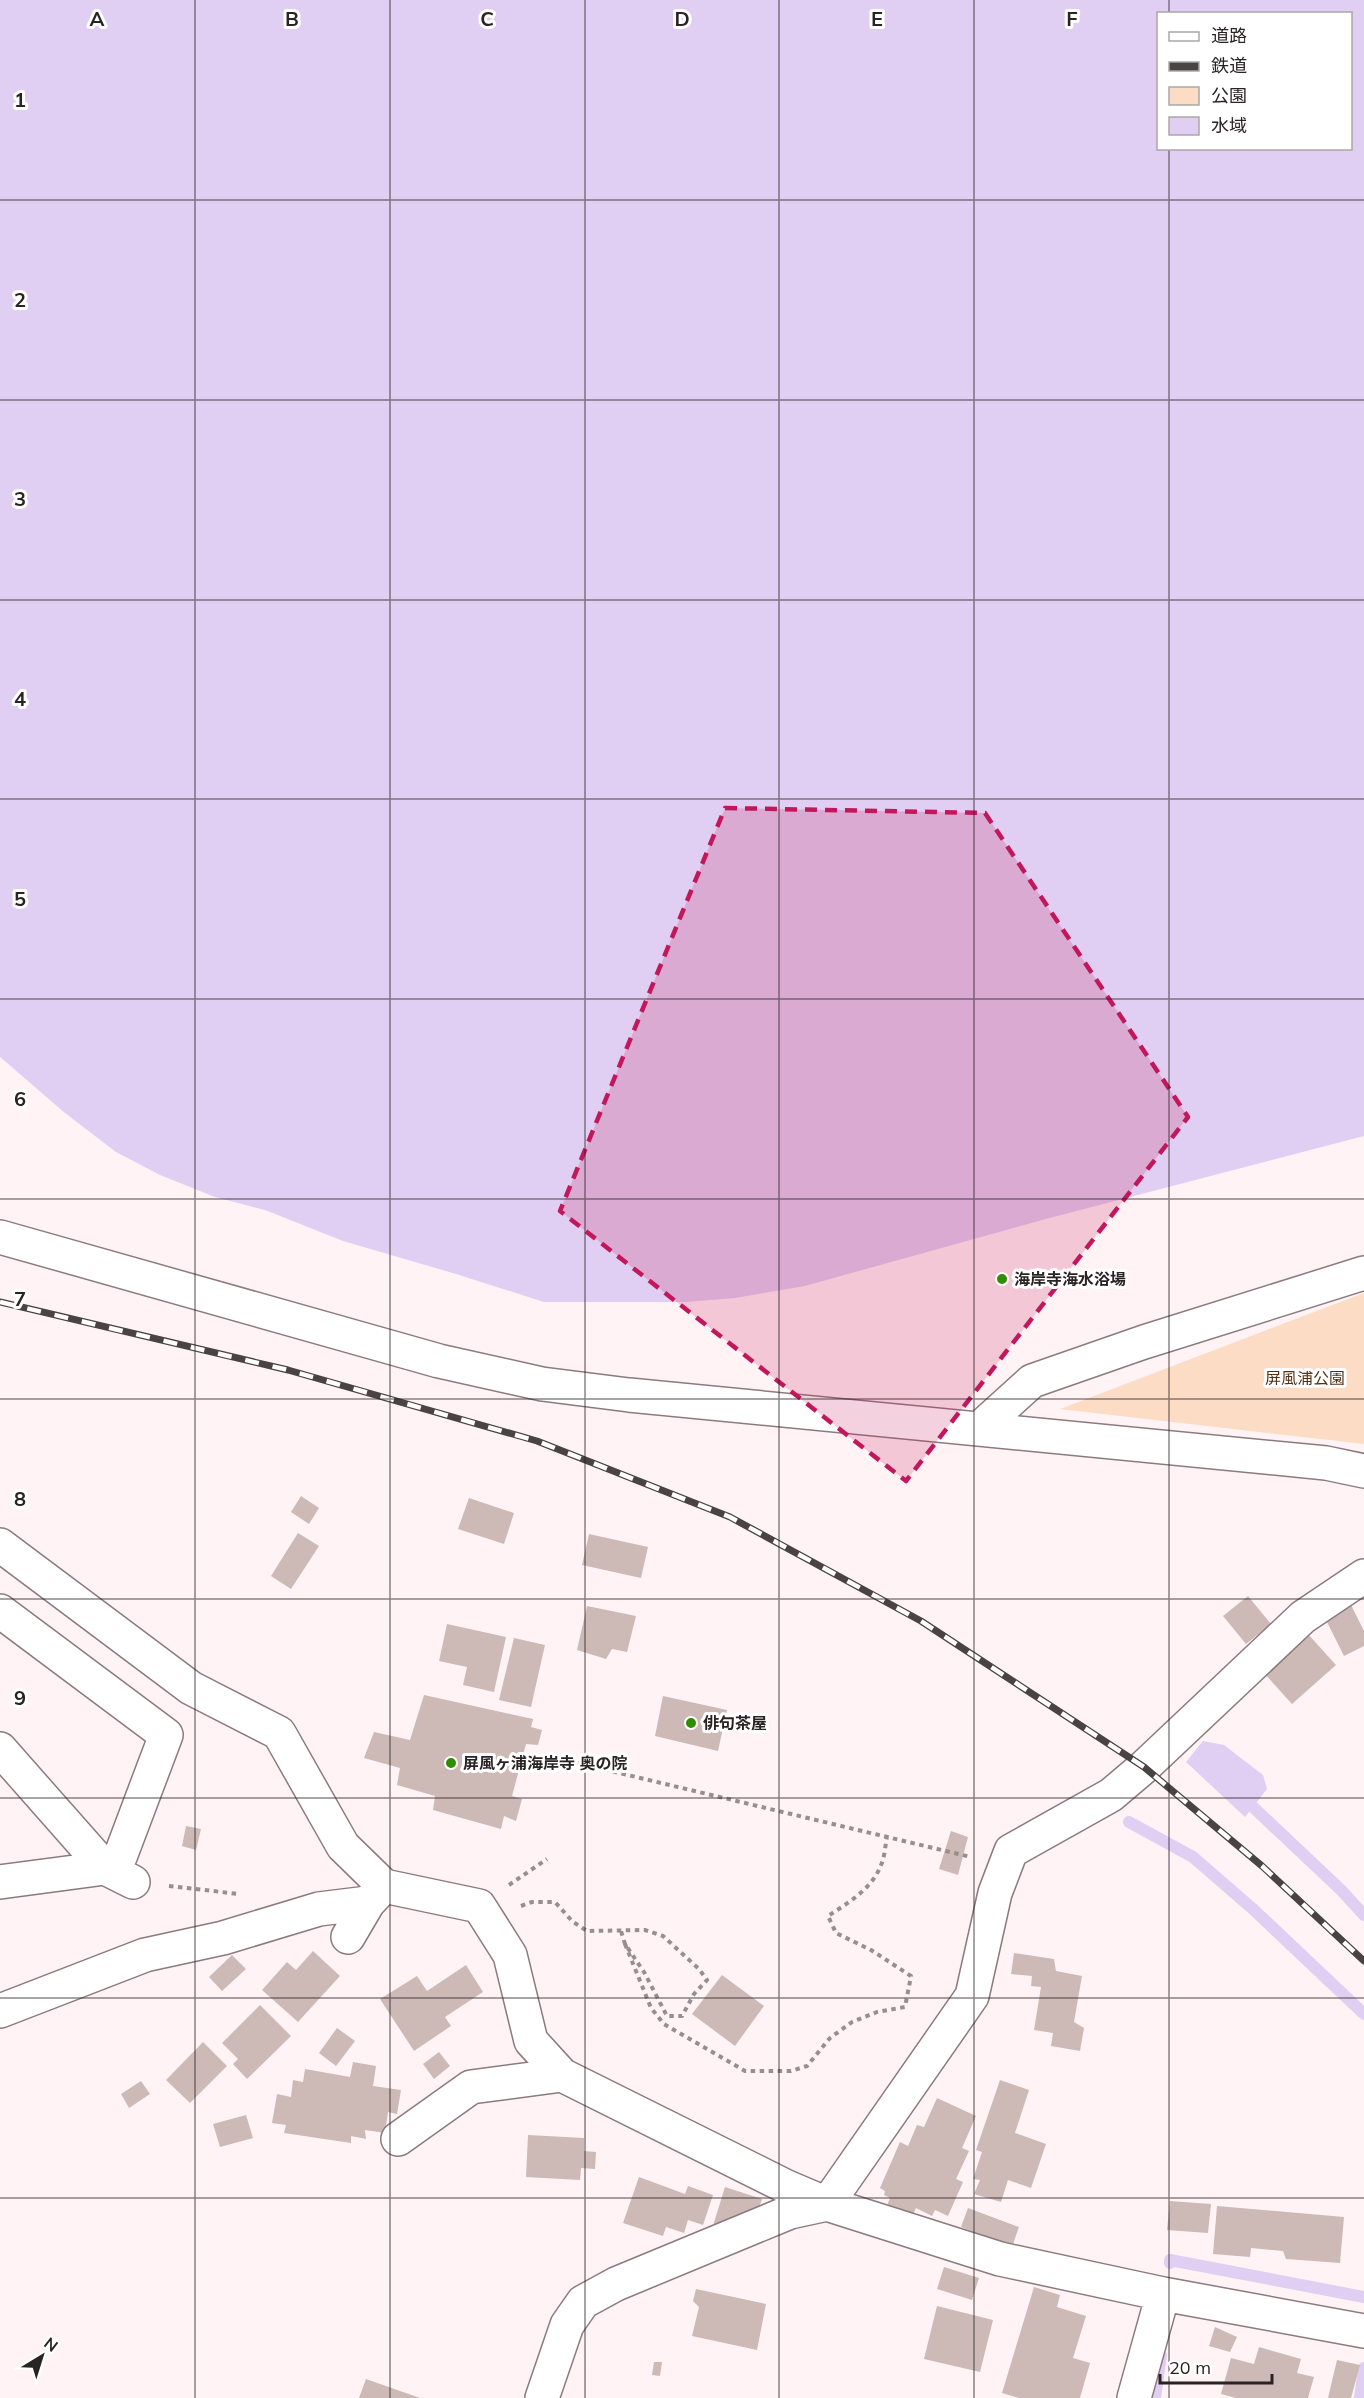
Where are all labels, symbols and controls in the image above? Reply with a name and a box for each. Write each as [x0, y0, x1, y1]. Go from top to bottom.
text: A [90, 6, 105, 31]
text: B [285, 6, 299, 31]
text: C [480, 6, 494, 31]
text: D [674, 6, 690, 31]
text: E [871, 6, 883, 31]
text: F [1066, 6, 1078, 31]
legend [1157, 12, 1352, 150]
text: 道路 [1211, 24, 1247, 47]
text: 鉄道 [1211, 54, 1247, 77]
text: 公園 [1211, 84, 1247, 107]
text: 1 [14, 87, 26, 112]
text: 水域 [1211, 114, 1247, 137]
text: 2 [14, 287, 26, 312]
text: 3 [14, 486, 26, 511]
text: 4 [14, 686, 26, 711]
text: 5 [14, 886, 26, 911]
text: 6 [14, 1086, 26, 1111]
place label: 海岸寺海水浴場 [1014, 1269, 1126, 1289]
marker: 海岸寺海水浴場 [995, 1272, 1009, 1286]
text: 7 [14, 1286, 26, 1311]
park label: 屏風浦公園 [1265, 1368, 1345, 1388]
text: 8 [14, 1486, 26, 1511]
text: 9 [14, 1685, 26, 1710]
place label: 俳句茶屋 [703, 1713, 767, 1733]
marker: 俳句茶屋 [684, 1716, 698, 1730]
place label: 屏風ヶ浦海岸寺 奥の院 [463, 1753, 627, 1773]
marker: 屏風ヶ浦海岸寺 奥の院 [444, 1756, 458, 1770]
north arrow [12, 2326, 72, 2386]
text: N [40, 2333, 62, 2356]
scale bar [1160, 2347, 1272, 2385]
text: 20 m [1169, 2356, 1211, 2379]

